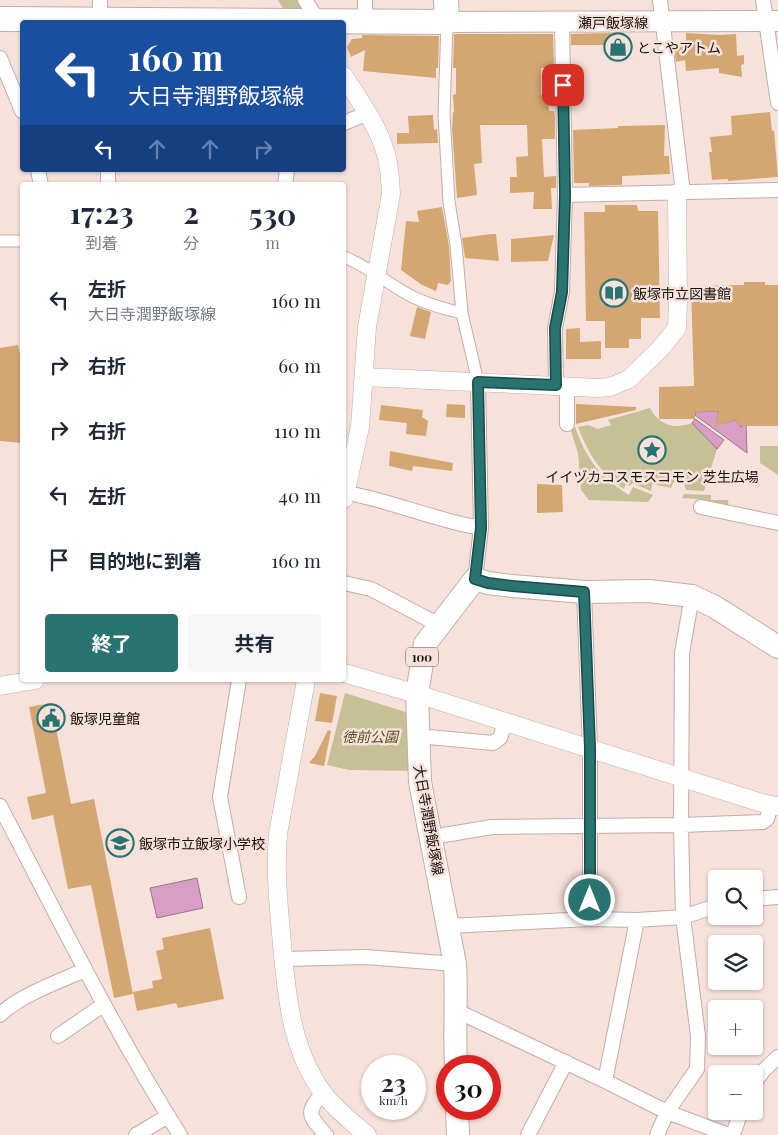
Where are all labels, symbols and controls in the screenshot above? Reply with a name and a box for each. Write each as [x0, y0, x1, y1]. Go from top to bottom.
street label: 瀬戸飯塚線 [578, 13, 648, 32]
shop icon: とこやアトム [603, 32, 633, 62]
text: 160 m [128, 33, 223, 80]
place label: とこやアトム [637, 38, 721, 57]
icon: left [45, 40, 110, 105]
pin [542, 64, 584, 106]
icon: arrive [549, 71, 577, 99]
text: 大日寺潤野飯塚線 [128, 80, 304, 110]
icon: left [90, 135, 118, 163]
icon: ahead [143, 135, 171, 163]
icon: ahead [196, 135, 224, 163]
icon: right [249, 135, 277, 163]
text: 17:23 [70, 192, 134, 232]
text: 2 [183, 192, 199, 232]
text: 530 [249, 194, 296, 234]
text: 到着 [86, 232, 118, 253]
text: 分 [183, 232, 199, 253]
text: m [265, 232, 280, 253]
text: 左折 [88, 275, 126, 301]
library icon: 飯塚市立図書館 [599, 278, 629, 308]
place label: 飯塚市立図書館 [633, 284, 731, 303]
icon: left [45, 286, 73, 314]
text: 160 m [271, 287, 321, 313]
text: 大日寺潤野飯塚線 [88, 303, 216, 324]
icon: right [45, 351, 73, 379]
text: 右折 [88, 352, 126, 378]
text: 60 m [278, 352, 321, 378]
icon: right [45, 416, 73, 444]
text: 右折 [88, 417, 126, 443]
text: 110 m [274, 417, 321, 443]
place icon: イイヅカコスモスコモン 芝生広場 [637, 435, 667, 465]
place label: イイヅカコスモスコモン 芝生広場 [545, 467, 759, 486]
icon: left [45, 481, 73, 509]
text: 左折 [88, 482, 126, 508]
text: 40 m [279, 482, 321, 508]
icon: arrive [45, 546, 73, 574]
text: 目的地に到着 [88, 547, 202, 573]
text: 160 m [271, 547, 321, 573]
button: 終了 [45, 614, 178, 672]
button: 共有 [188, 614, 321, 672]
road number: 100 [406, 648, 438, 666]
public building icon: 飯塚児童館 [36, 703, 66, 733]
place label: 飯塚児童館 [70, 709, 140, 728]
park label: 徳前公園 [342, 727, 400, 746]
street label: 大日寺潤野飯塚線 [410, 763, 448, 877]
school or university icon: 飯塚市立飯塚小学校 [105, 828, 135, 858]
place label: 飯塚市立飯塚小学校 [139, 834, 265, 853]
map controls [708, 870, 763, 1120]
button: search [708, 870, 763, 925]
position arrow [563, 873, 615, 925]
button: layers [708, 935, 763, 990]
button: + [708, 1000, 763, 1055]
speed limit sign: 30 [436, 1055, 501, 1120]
text: 23 [381, 1065, 406, 1098]
button: − [708, 1065, 763, 1120]
text: km/h [379, 1092, 408, 1108]

